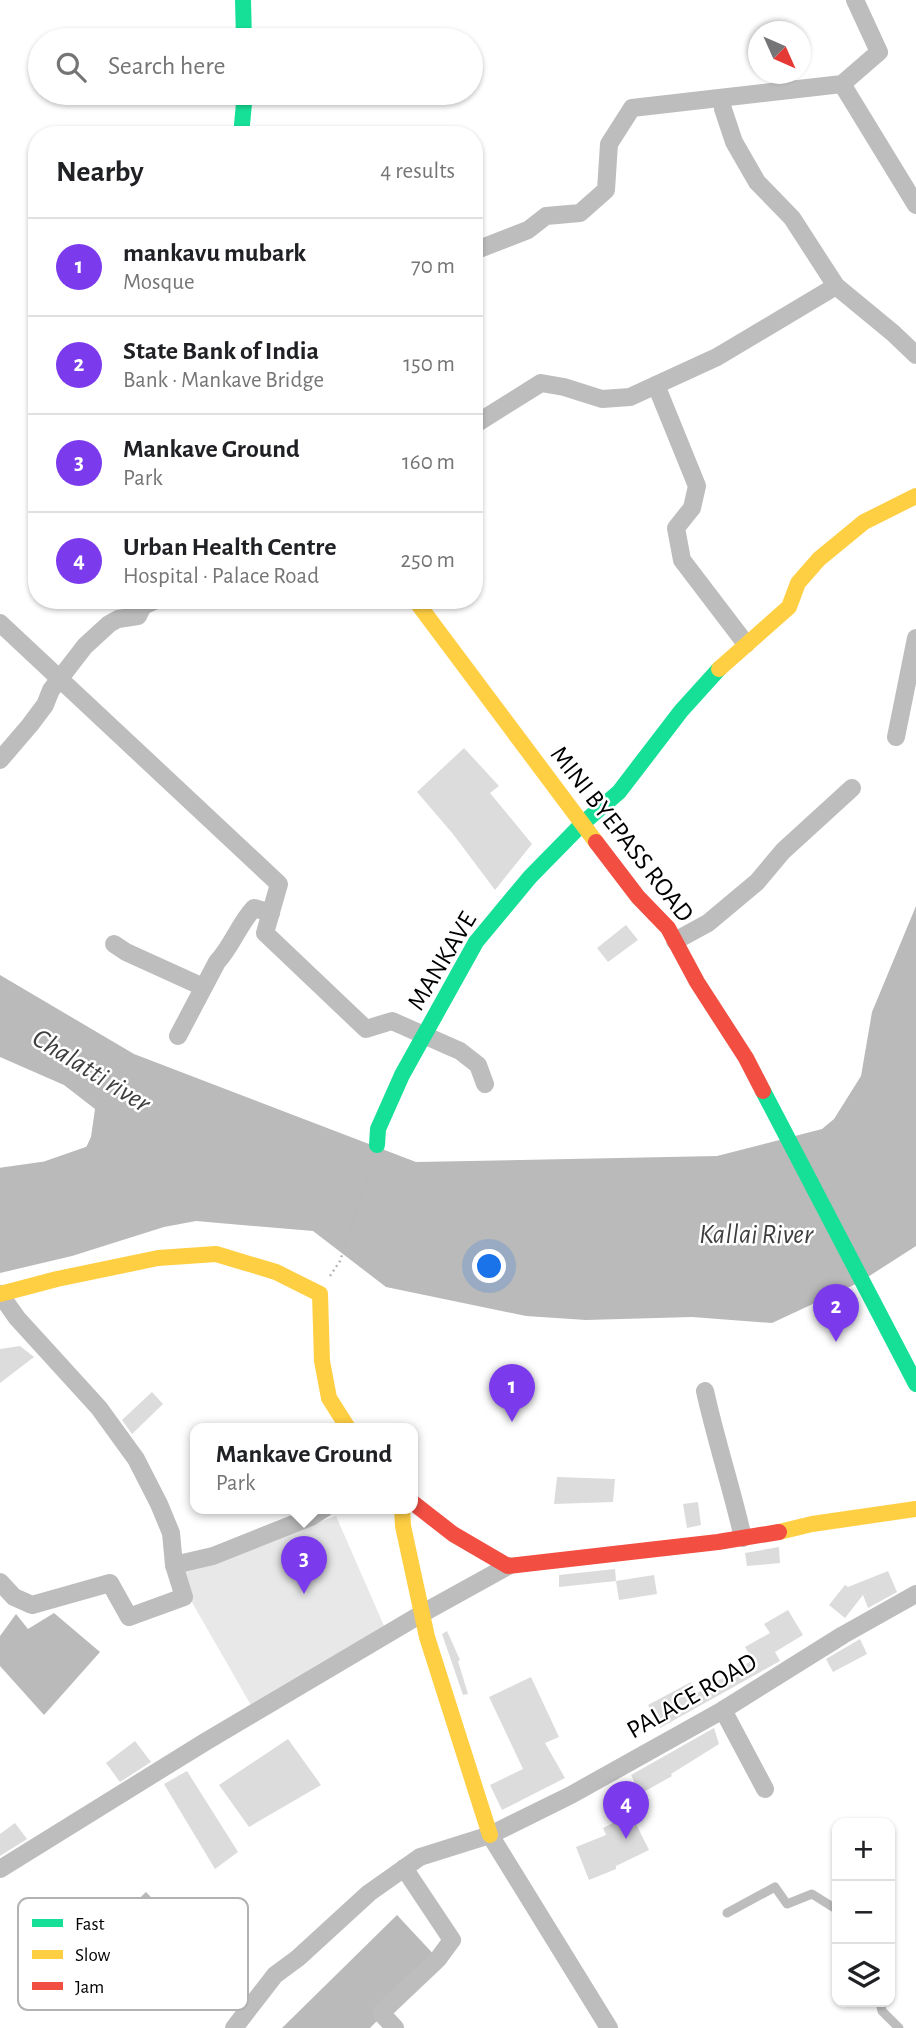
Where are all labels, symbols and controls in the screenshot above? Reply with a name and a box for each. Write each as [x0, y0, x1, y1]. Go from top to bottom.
north arrow [748, 21, 811, 84]
search box [28, 28, 483, 105]
icon: search [52, 48, 90, 86]
text: Search here [108, 53, 226, 79]
text: Nearby [56, 157, 144, 187]
text: 4 results [380, 160, 455, 183]
text: mankavu mubark [123, 240, 306, 266]
text: 1 [75, 255, 83, 278]
text: 70 m [411, 255, 455, 278]
text: Mosque [123, 271, 195, 294]
text: State Bank of India [123, 338, 319, 364]
text: 2 [74, 353, 84, 376]
text: 150 m [403, 353, 455, 376]
text: Bank · Mankave Bridge [123, 369, 324, 392]
text: Mankave Ground [123, 436, 300, 462]
text: 3 [74, 451, 84, 474]
text: 160 m [402, 451, 455, 474]
text: Park [123, 467, 163, 490]
text: Urban Health Centre [123, 534, 337, 560]
text: 4 [73, 549, 85, 572]
text: 250 m [401, 549, 455, 572]
text: Hospital · Palace Road [123, 565, 319, 588]
street label: MINI BYEPASS ROAD [546, 741, 698, 927]
street label: MANKAVE [403, 908, 481, 1014]
water label: Chalatti river [27, 1024, 156, 1119]
water label: Kallai River [699, 1221, 814, 1249]
your location [472, 1249, 506, 1283]
pin: 2 [813, 1284, 859, 1342]
pin: 1 [489, 1364, 535, 1422]
popup [190, 1423, 418, 1514]
text: Mankave Ground [216, 1441, 392, 1467]
text: Park [216, 1472, 255, 1495]
pin: 3 [281, 1536, 327, 1594]
street label: PALACE ROAD [623, 1648, 761, 1744]
pin: 4 [603, 1781, 649, 1839]
map controls [832, 1818, 895, 2007]
button: + [832, 1818, 895, 1881]
button: − [832, 1881, 895, 1944]
legend [18, 1898, 248, 2010]
text: Fast [75, 1915, 105, 1934]
button: layers [832, 1944, 895, 2007]
text: Slow [75, 1946, 111, 1965]
text: Jam [75, 1978, 104, 1997]

